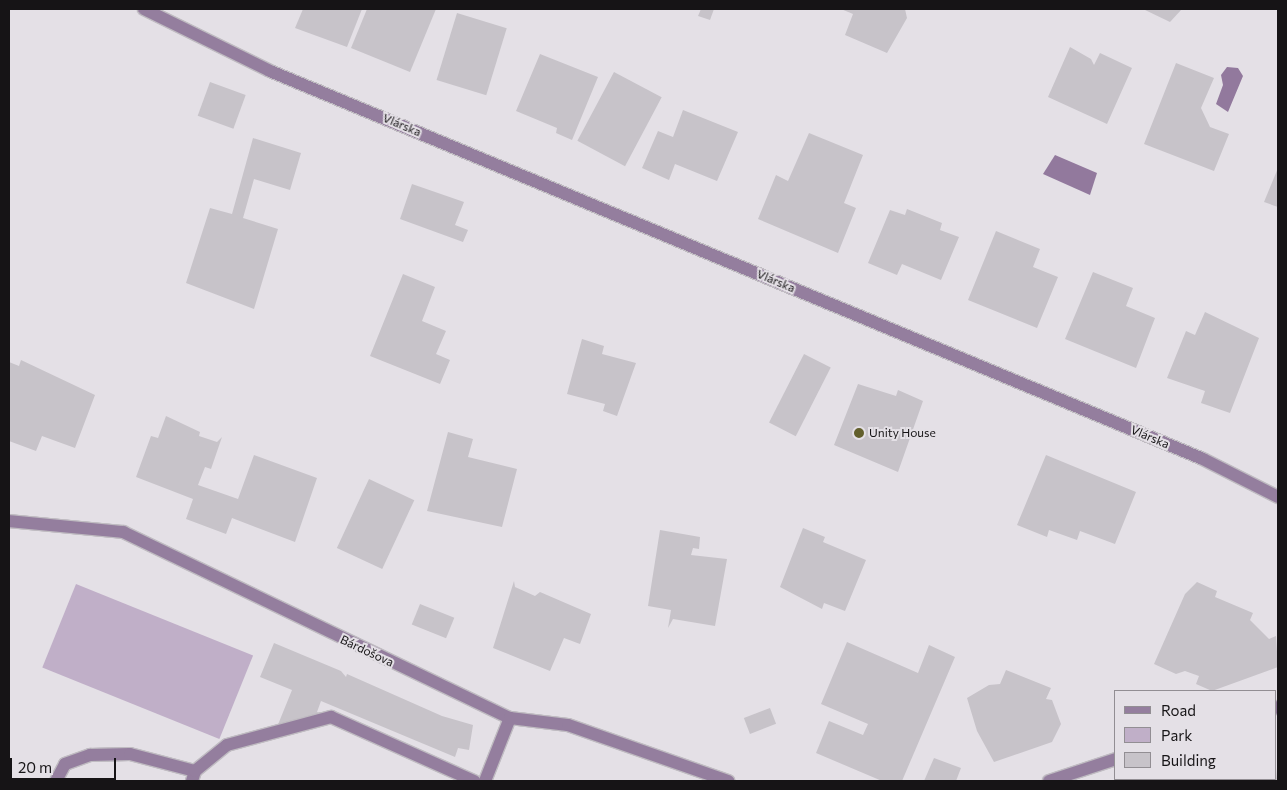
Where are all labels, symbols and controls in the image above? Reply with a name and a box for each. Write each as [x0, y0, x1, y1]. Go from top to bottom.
street label: Vlárska [381, 110, 423, 140]
street label: Vlárska [755, 266, 797, 296]
street label: Vlárska [1129, 422, 1171, 452]
place label: Unity House [869, 426, 936, 440]
marker: Unity House [853, 427, 865, 439]
street label: Bárdošova [338, 632, 396, 670]
legend [1114, 690, 1277, 780]
text: Road [1161, 701, 1196, 719]
text: Park [1161, 726, 1192, 744]
scale bar [12, 748, 119, 780]
text: Building [1161, 751, 1216, 769]
text: 20 m [18, 758, 52, 776]

